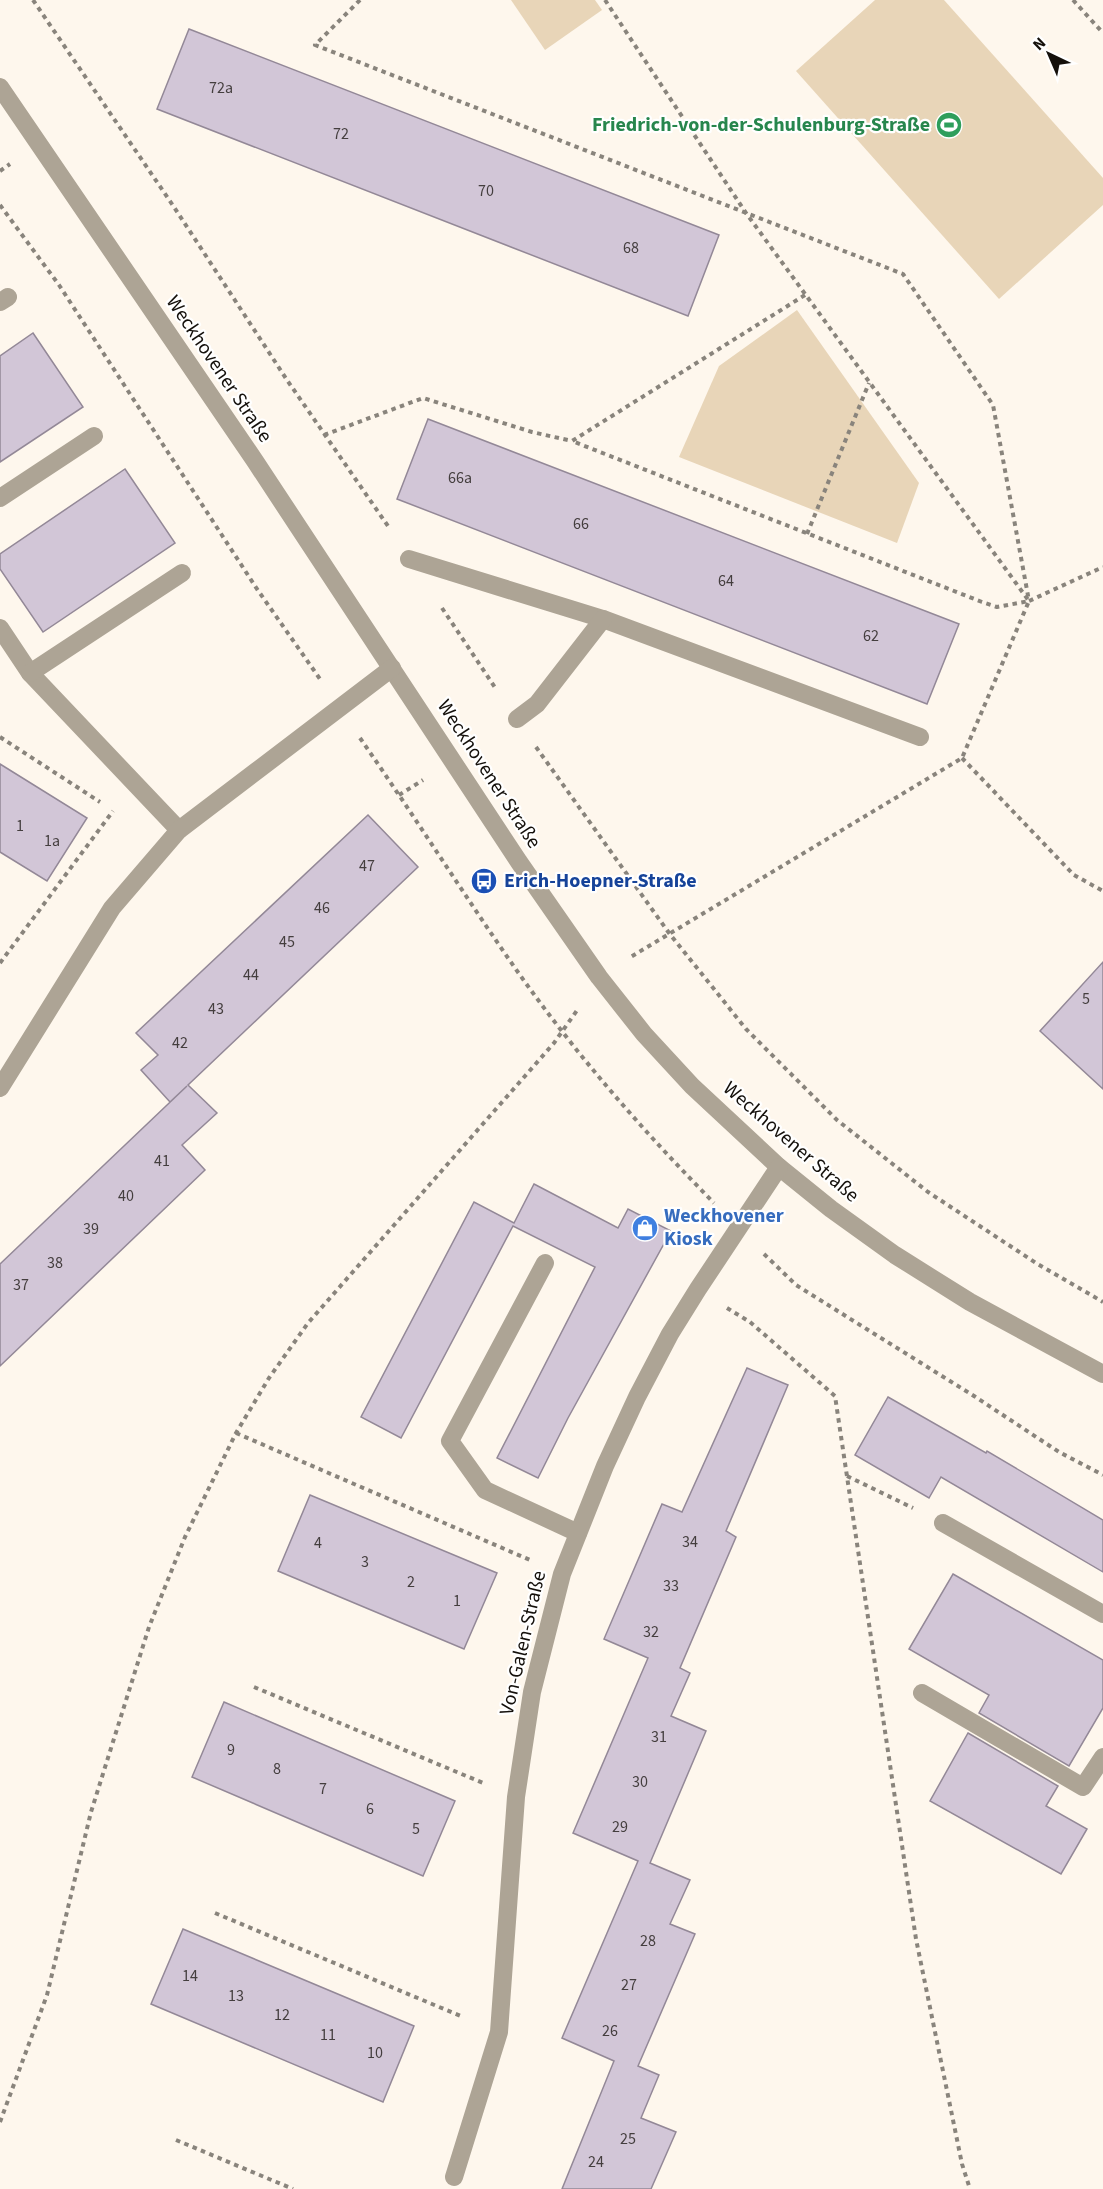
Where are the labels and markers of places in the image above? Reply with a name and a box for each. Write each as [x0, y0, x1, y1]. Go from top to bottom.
sports icon: Friedrich-von-der-Schulenburg-Straße [934, 110, 964, 140]
place label: Friedrich-von-der-Schulenburg-Straße [592, 111, 930, 139]
bus stop icon: Erich-Hoepner-Straße [469, 866, 499, 896]
place label: Erich-Hoepner-Straße [504, 867, 697, 895]
place label: Weckhovener Kiosk [664, 1202, 784, 1253]
shop icon: Weckhovener Kiosk [630, 1213, 660, 1243]

